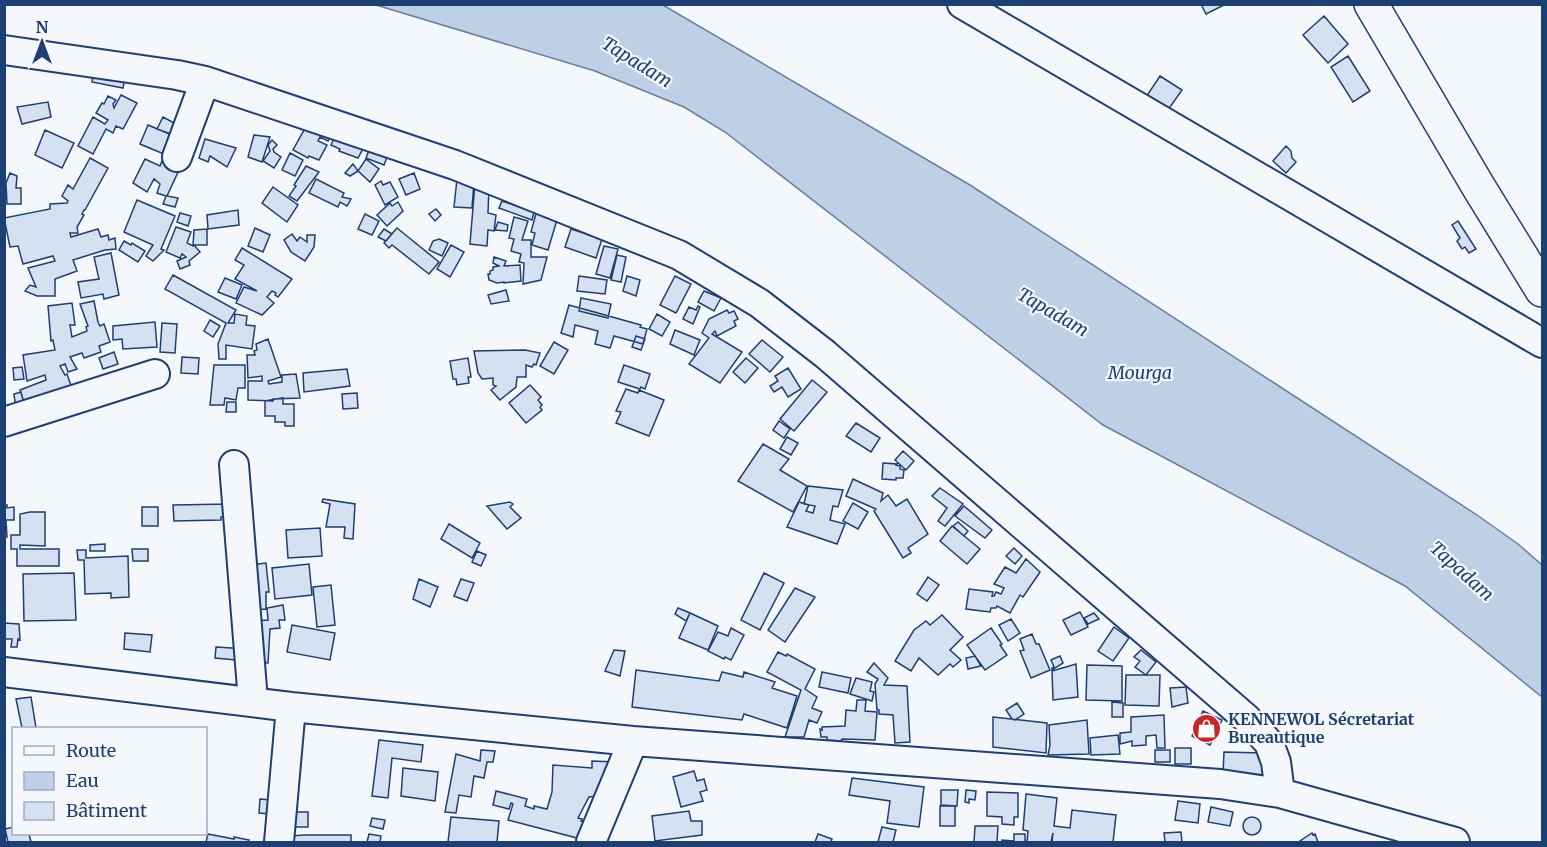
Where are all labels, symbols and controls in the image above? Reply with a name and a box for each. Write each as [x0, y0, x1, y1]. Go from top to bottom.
north arrow [12, 12, 72, 72]
text: N [36, 17, 49, 37]
water label: Tapadam [597, 31, 677, 93]
water label: Tapadam [1013, 282, 1093, 342]
water label: Mourga [1107, 361, 1172, 384]
water label: Tapadam [1425, 536, 1499, 606]
place label: KENNEWOL Sécretariat Bureautique [1228, 709, 1415, 747]
shop icon: KENNEWOL Sécretariat Bureautique [1191, 712, 1223, 744]
legend [12, 727, 207, 835]
text: Route [66, 739, 116, 762]
text: Eau [66, 769, 99, 792]
text: Bâtiment [66, 799, 147, 822]

